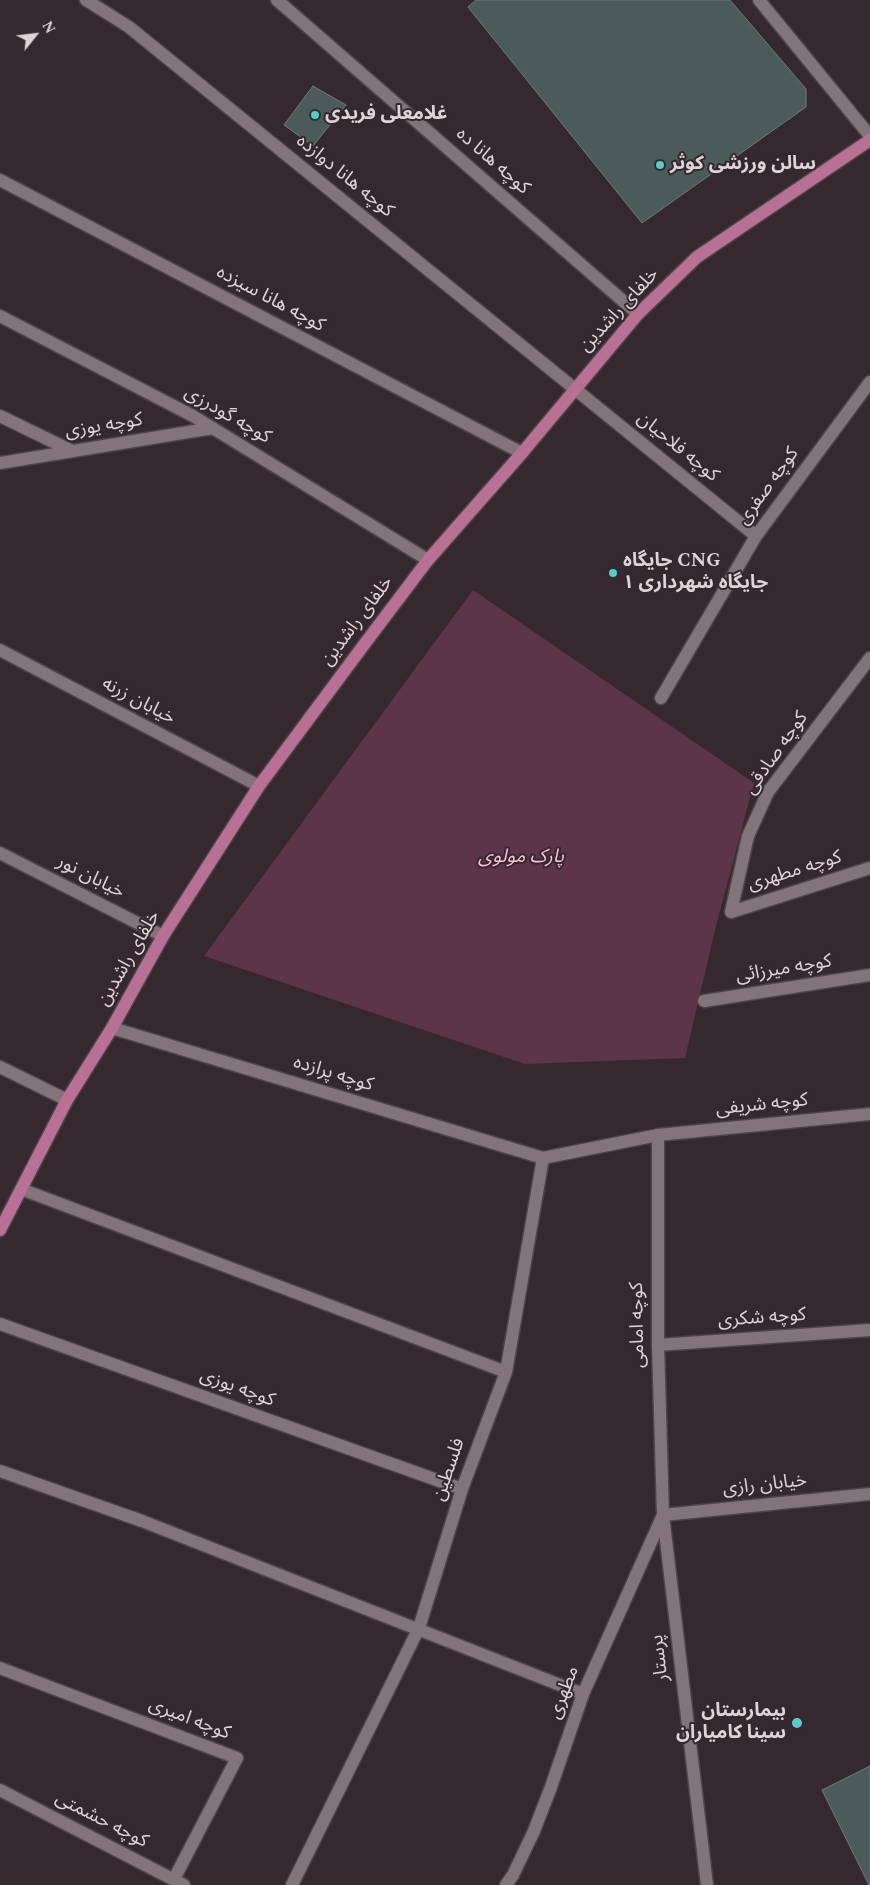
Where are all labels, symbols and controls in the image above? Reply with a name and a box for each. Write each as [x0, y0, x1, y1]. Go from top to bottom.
north arrow [10, 10, 60, 60]
text: N [37, 17, 61, 38]
place label: غلامعلی فریدی [325, 104, 447, 126]
marker: غلامعلی فریدی [309, 109, 321, 121]
street label: کوچه هانا ده [450, 124, 534, 200]
street label: کوچه هانا دوازده [291, 131, 397, 223]
place label: سالن ورزشی کوثر [670, 154, 816, 176]
marker: سالن ورزشی کوثر [654, 159, 666, 171]
street label: کوچه هانا سیزده [212, 262, 328, 338]
street label: خلفای راشدین [575, 264, 665, 358]
street label: کوچه گودرزی [180, 382, 274, 450]
street label: کوچه فلاحیان [631, 408, 723, 488]
street label: کوچه یوزی [64, 410, 144, 444]
street label: کوچه صفری [733, 444, 805, 530]
place label: جایگاه CNG جایگاه شهرداری ۱ [623, 551, 768, 595]
marker: جایگاه CNG جایگاه شهرداری ۱ [607, 567, 619, 579]
street label: خلفای راشدین [317, 573, 399, 671]
street label: خیابان زرنه [97, 673, 179, 731]
street label: کوچه صادقی [740, 708, 814, 800]
park label: پارک مولوی [478, 847, 564, 869]
street label: کوچه مطهری [745, 847, 845, 897]
street label: خیابان نور [52, 851, 128, 905]
street label: خلفای راشدین [93, 907, 167, 1011]
street label: کوچه میرزائی [734, 951, 834, 989]
street label: کوچه پرازده [290, 1052, 376, 1098]
street label: کوچه شریفی [715, 1090, 809, 1122]
street label: کوچه امامی [627, 1282, 651, 1368]
street label: کوچه شکری [717, 1305, 807, 1333]
street label: کوچه یوزی [196, 1365, 278, 1413]
street label: فلسطین [429, 1436, 471, 1504]
street label: خیابان رازی [722, 1470, 808, 1502]
street label: پرستار [647, 1633, 675, 1683]
street label: مطهری [544, 1663, 586, 1723]
street label: کوچه امیری [145, 1694, 233, 1746]
place label: بیمارستان سینا کامیاران [676, 1701, 786, 1745]
marker: بیمارستان سینا کامیاران [790, 1716, 804, 1730]
street label: کوچه حشمتی [51, 1788, 151, 1854]

